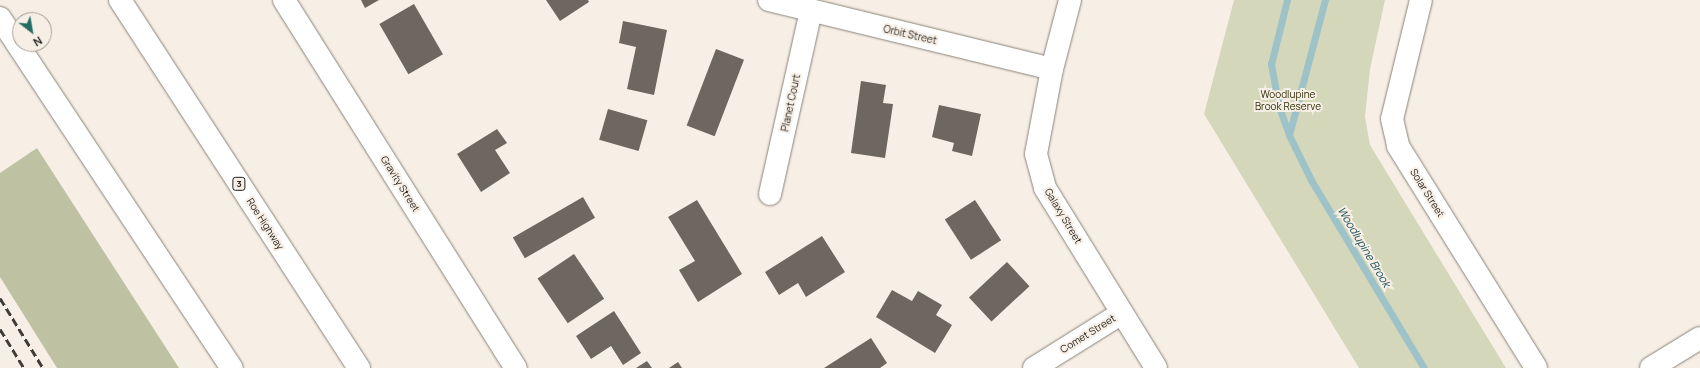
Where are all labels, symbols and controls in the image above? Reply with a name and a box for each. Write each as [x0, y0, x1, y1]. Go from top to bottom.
north arrow [12, 12, 52, 52]
street label: Orbit Street [882, 23, 938, 47]
text: N [31, 33, 45, 50]
street label: Planet Court [779, 73, 803, 133]
park label: Woodlupine Brook Reserve [1255, 88, 1321, 112]
street label: Gravity Street [378, 154, 422, 214]
street label: Solar Street [1407, 167, 1447, 219]
road number: 3 [232, 177, 246, 191]
street label: Galaxy Street [1042, 186, 1084, 246]
street label: Roe Highway [244, 196, 286, 252]
water label: Woodlupine Brook [1335, 204, 1393, 290]
street label: Comet Street [1058, 312, 1118, 356]

